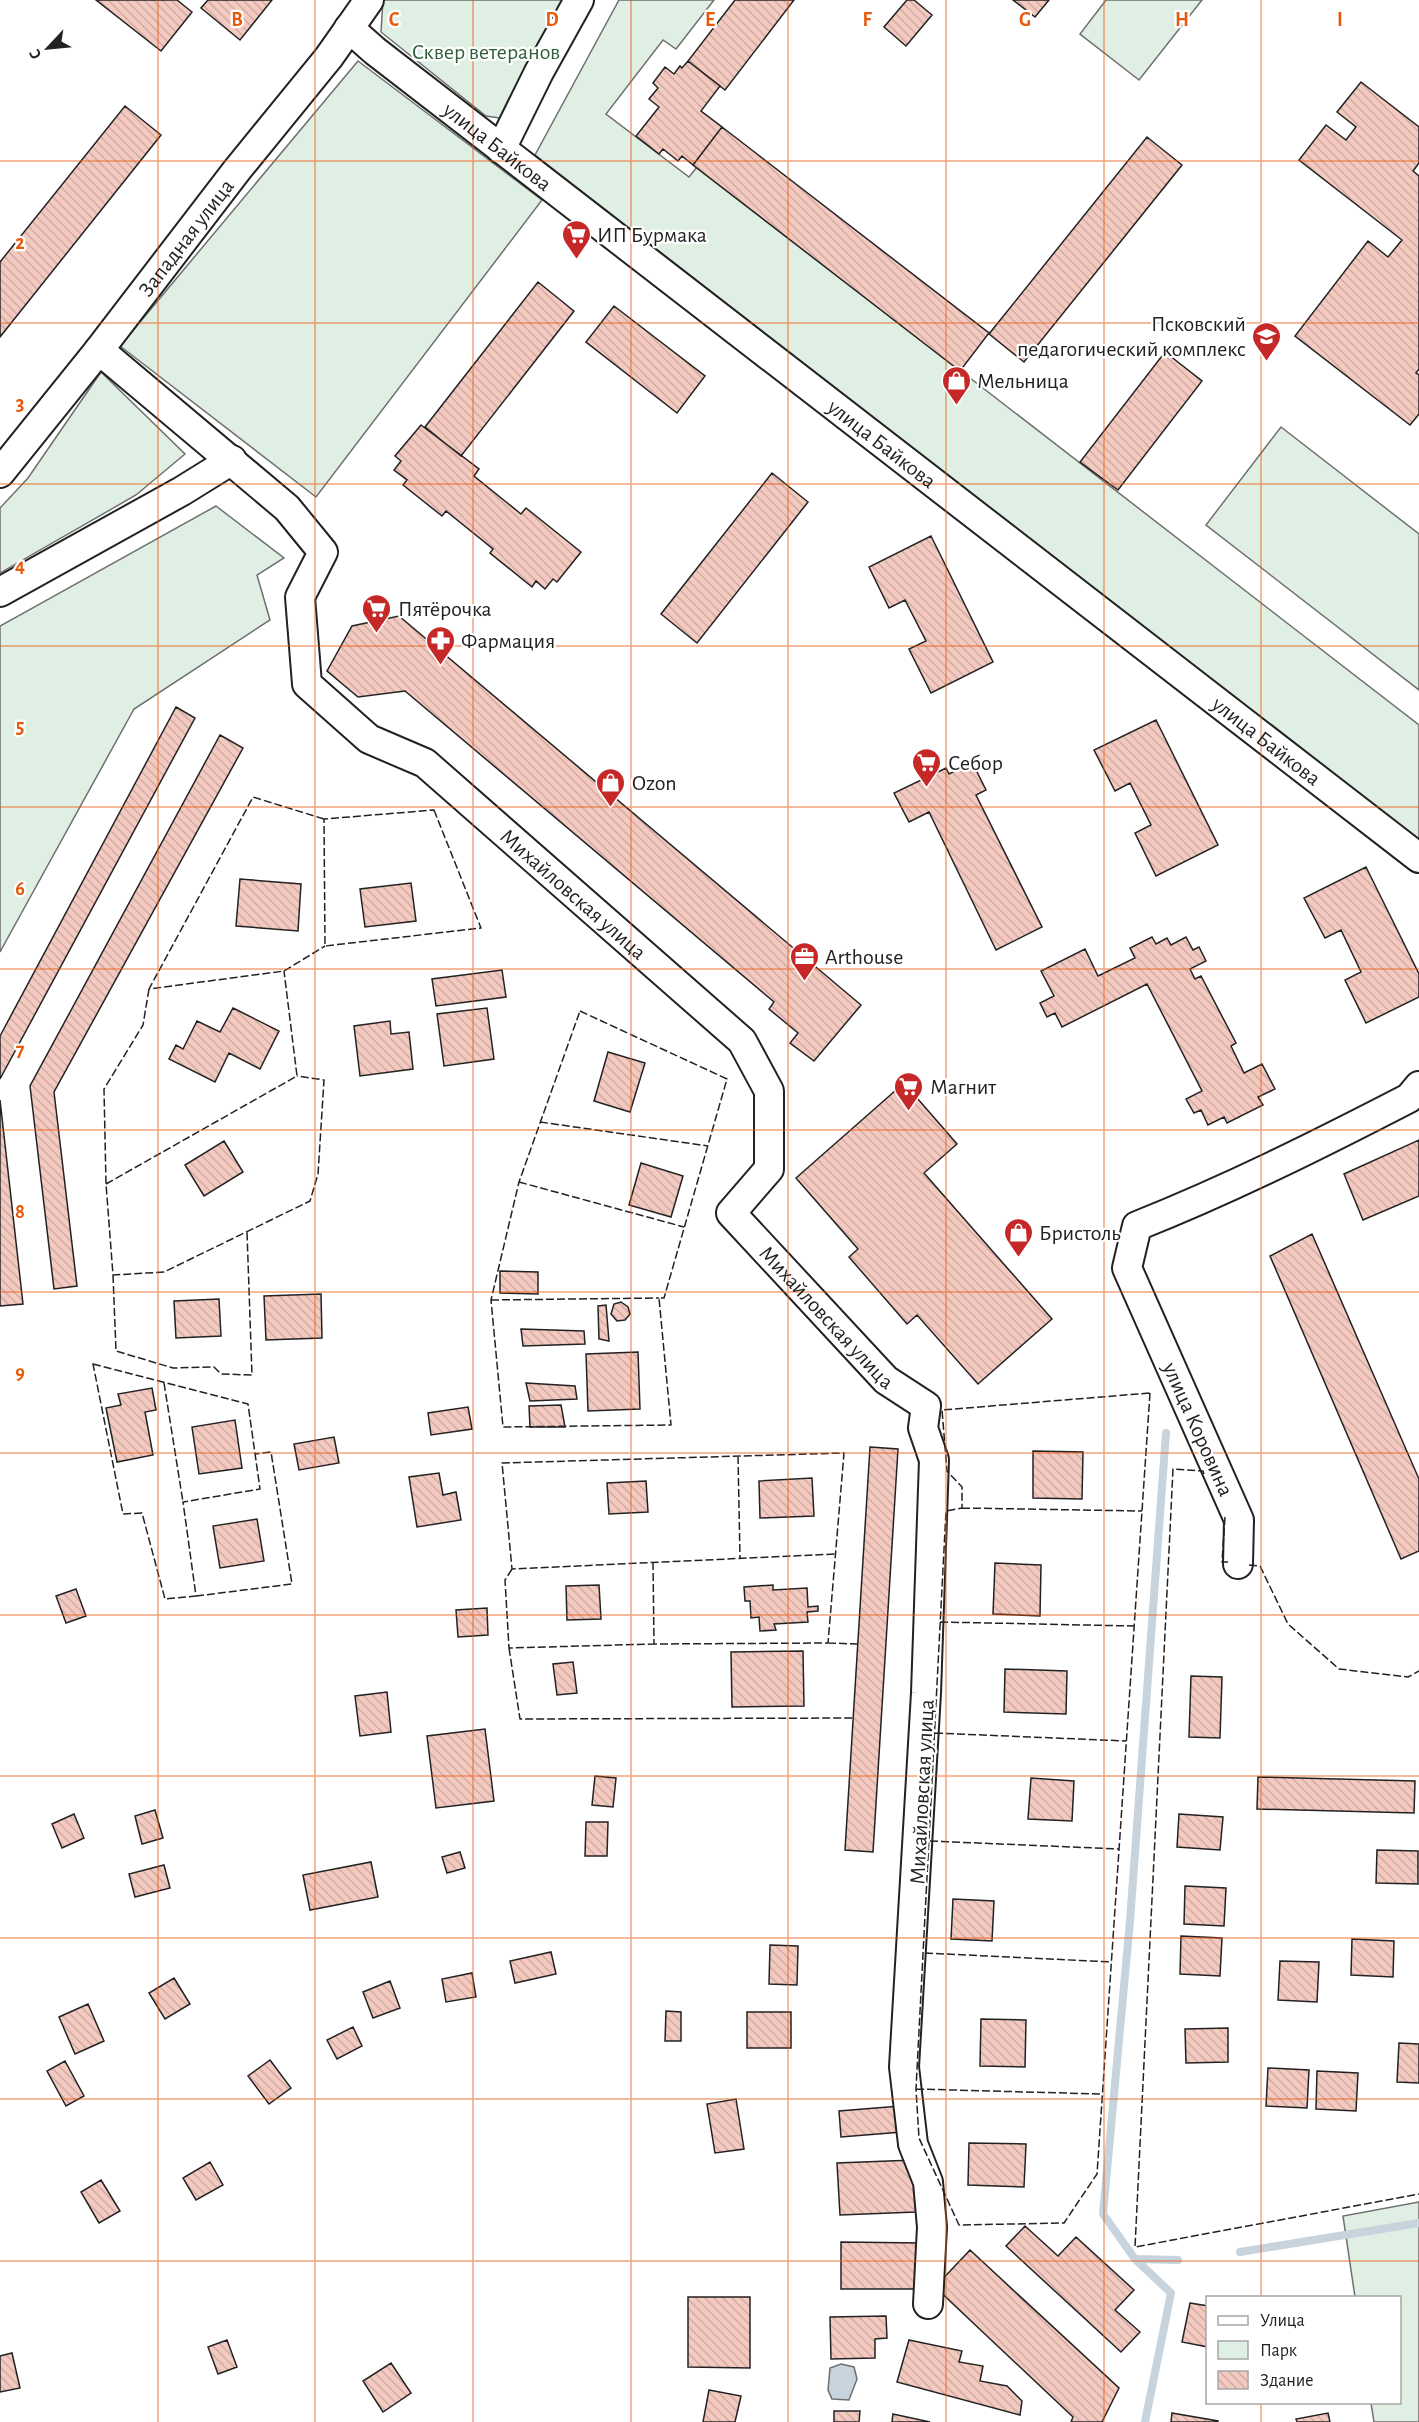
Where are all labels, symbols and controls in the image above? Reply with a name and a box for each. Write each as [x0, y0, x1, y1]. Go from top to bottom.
text: B [231, 10, 243, 30]
text: C [389, 10, 400, 30]
text: D [545, 10, 559, 30]
text: E [705, 10, 715, 30]
text: F [862, 10, 872, 30]
text: G [1019, 10, 1031, 30]
text: H [1175, 10, 1189, 30]
text: I [1337, 10, 1343, 30]
north arrow [18, 18, 78, 78]
park label: Сквер ветеранов [412, 41, 560, 63]
text: С [26, 47, 45, 62]
street label: улица Байкова [438, 98, 556, 195]
street label: Западная улица [134, 175, 238, 301]
supermarket icon: ИП Бурмака [560, 218, 592, 260]
place label: ИП Бурмака [597, 224, 707, 246]
text: 2 [15, 233, 25, 253]
place label: Псковский педагогический комплекс [1017, 313, 1246, 360]
school or university icon: Псковский педагогический комплекс [1251, 320, 1283, 362]
shop icon: Мельница [940, 364, 972, 406]
place label: Мельница [977, 370, 1069, 392]
text: 3 [16, 394, 24, 414]
street label: улица Байкова [823, 395, 940, 493]
text: 4 [15, 556, 25, 576]
supermarket icon: Пятёрочка [361, 592, 393, 634]
place label: Пятёрочка [398, 598, 492, 620]
pharmacy icon: Фармация [424, 624, 456, 666]
place label: Фармация [461, 630, 555, 652]
street label: улица Байкова [1207, 692, 1325, 790]
text: 5 [16, 717, 24, 737]
supermarket icon: Себор [911, 746, 943, 788]
place label: Себор [948, 752, 1003, 774]
shop icon: Ozon [595, 766, 627, 808]
place label: Ozon [632, 772, 677, 794]
street label: Михайловская улица [496, 825, 650, 964]
text: 6 [15, 879, 25, 899]
office icon: Arthouse [788, 940, 820, 982]
place label: Arthouse [825, 946, 903, 968]
text: 7 [16, 1040, 25, 1060]
supermarket icon: Магнит [893, 1070, 925, 1112]
place label: Магнит [930, 1076, 997, 1098]
text: 8 [15, 1202, 25, 1222]
shop icon: Бристоль [1002, 1216, 1034, 1258]
place label: Бристоль [1039, 1222, 1121, 1244]
street label: Михайловская улица [755, 1242, 897, 1394]
street label: улица Коровина [1158, 1358, 1237, 1500]
text: 9 [15, 1363, 25, 1383]
street label: Михайловская улица [906, 1699, 938, 1885]
legend [1206, 2296, 1401, 2404]
text: Улица [1260, 2312, 1305, 2330]
text: Парк [1260, 2342, 1298, 2360]
text: Здание [1260, 2372, 1314, 2390]

